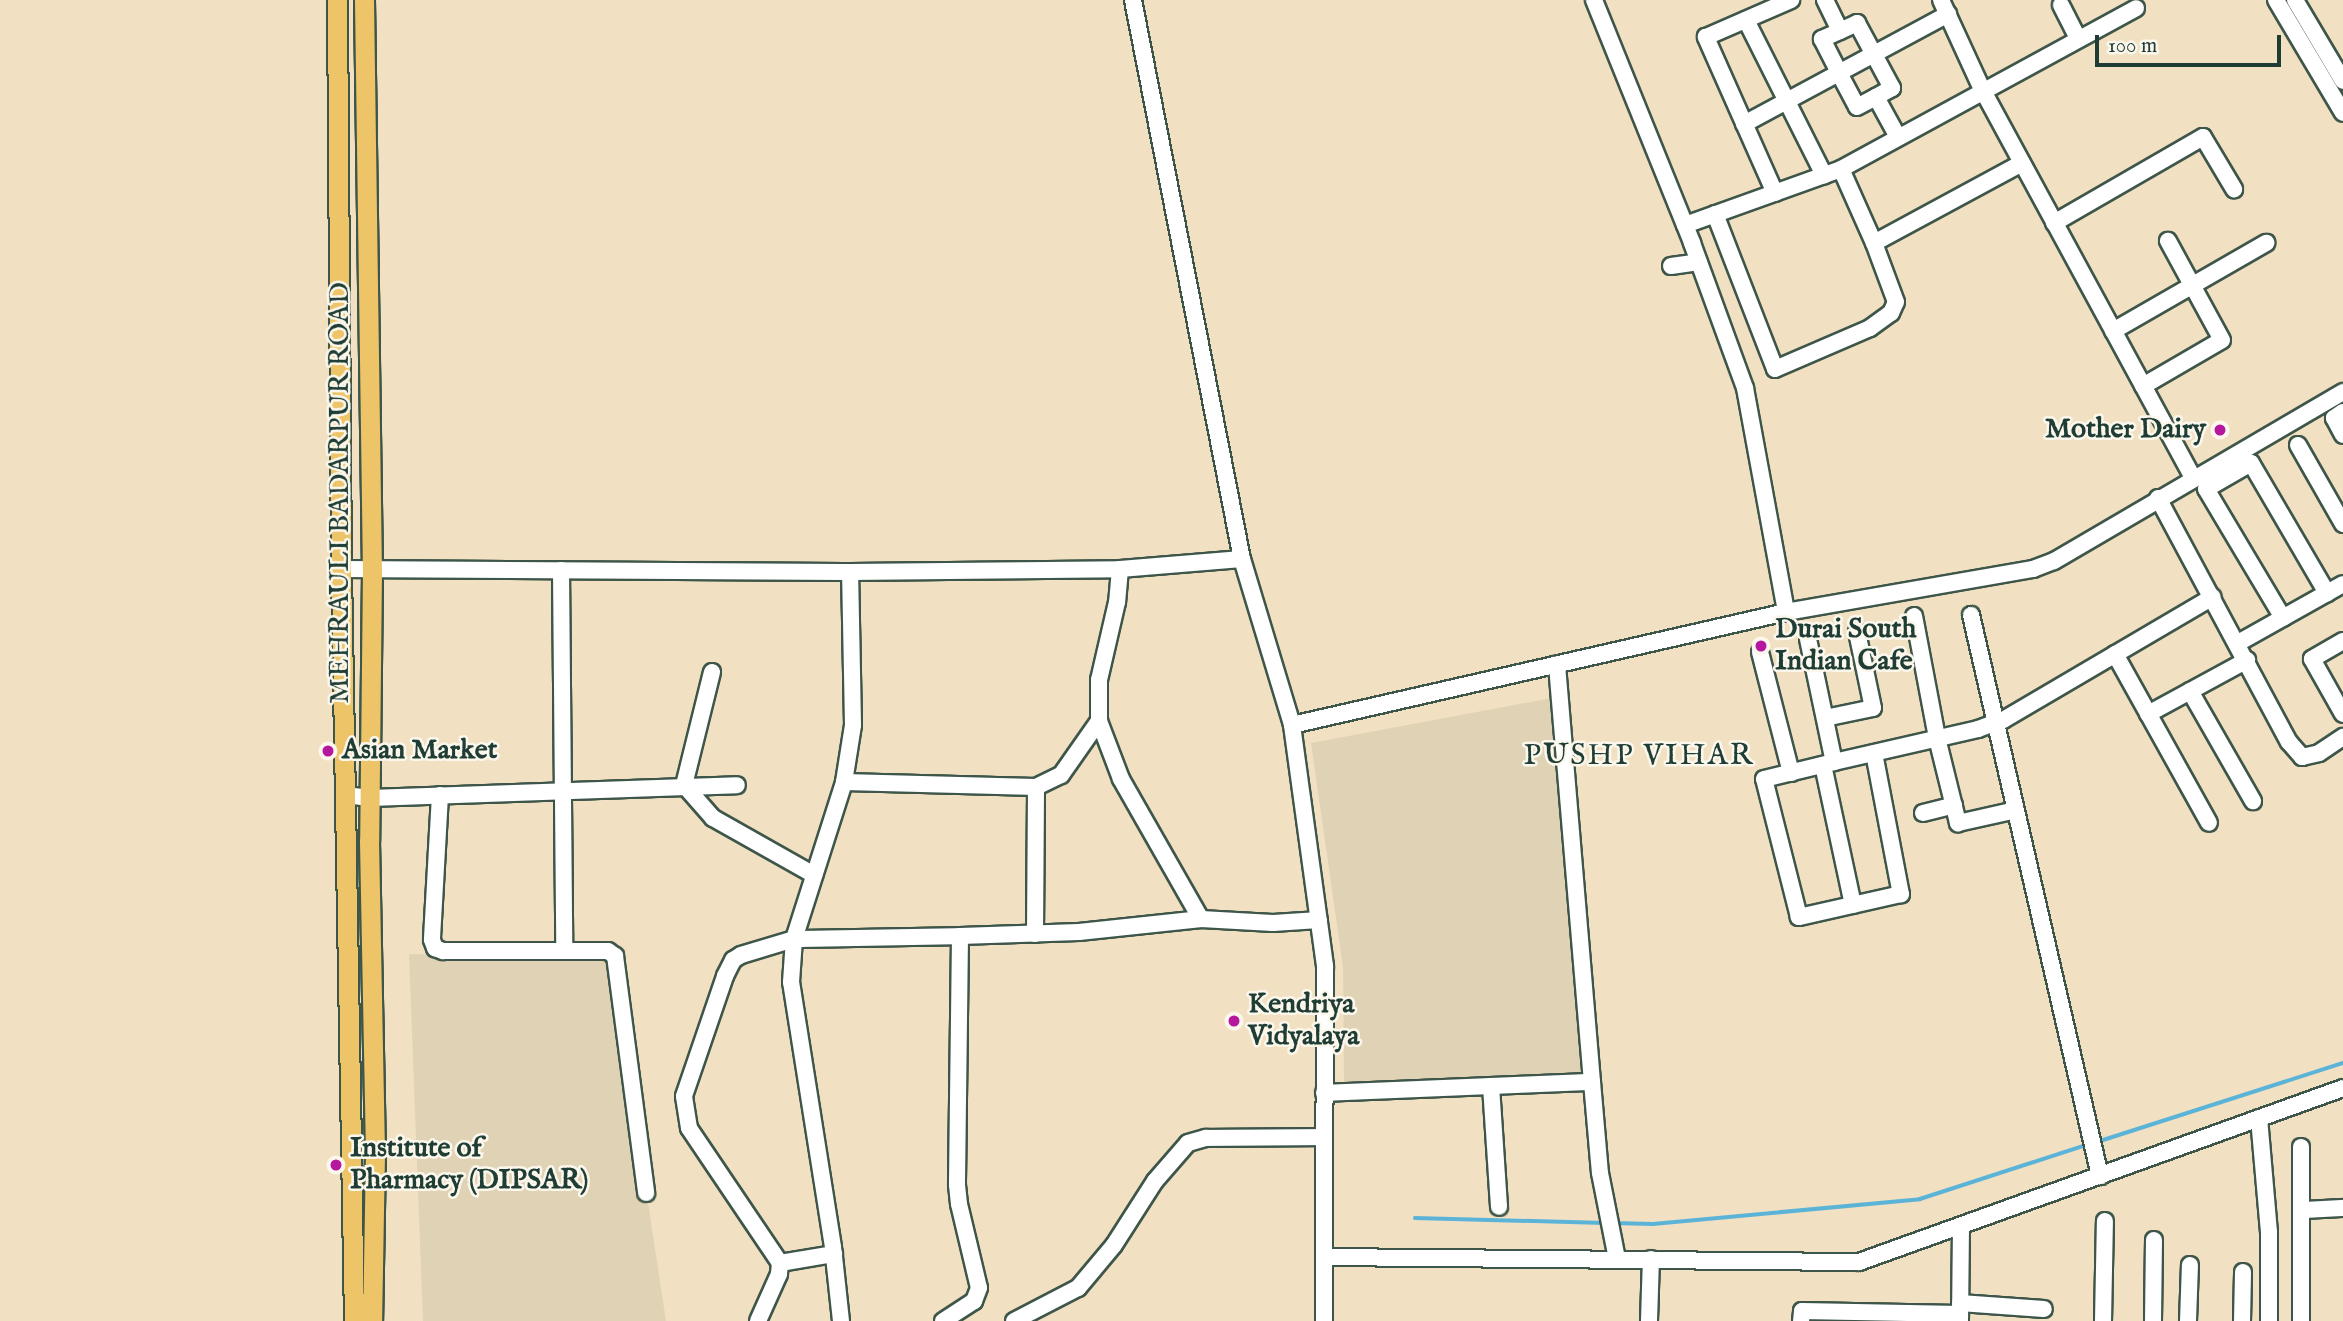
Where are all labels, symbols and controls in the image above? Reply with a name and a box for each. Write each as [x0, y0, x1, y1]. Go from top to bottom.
scale bar [2098, 21, 2284, 65]
text: 100 m [2108, 33, 2157, 60]
street label: MEHRAULI BADARPUR ROAD [324, 282, 358, 704]
place label: Mother Dairy [2045, 413, 2206, 447]
marker: Mother Dairy [2212, 422, 2228, 438]
place label: Durai South Indian Cafe [1775, 613, 1916, 679]
marker: Durai South Indian Cafe [1753, 638, 1769, 654]
place label: Asian Market [342, 734, 497, 768]
district label: PUSHP VIHAR [1525, 738, 1753, 774]
marker: Asian Market [320, 743, 336, 759]
place label: Kendriya Vidyalaya [1248, 988, 1359, 1054]
marker: Kendriya Vidyalaya [1226, 1013, 1242, 1029]
place label: Institute of Pharmacy (DIPSAR) [350, 1132, 588, 1198]
marker: Institute of Pharmacy (DIPSAR) [328, 1157, 344, 1173]

